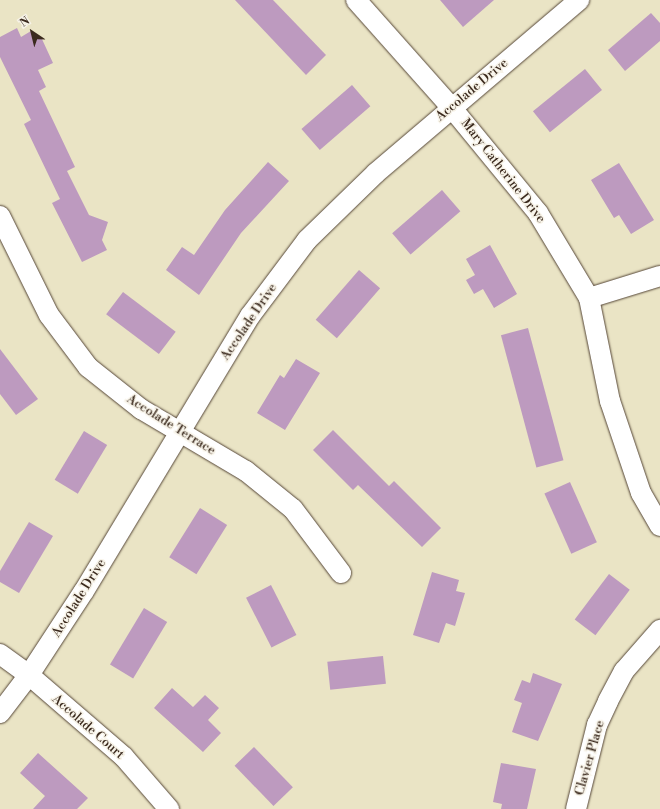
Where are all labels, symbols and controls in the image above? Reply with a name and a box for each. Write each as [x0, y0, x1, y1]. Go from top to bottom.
north arrow [12, 12, 52, 52]
text: N [18, 14, 33, 30]
street label: Accolade Drive [433, 55, 511, 125]
street label: Mary Catherine Drive [457, 116, 549, 226]
street label: Accolade Drive [218, 281, 280, 363]
street label: Accolade Terrace [124, 391, 218, 459]
street label: Accolade Drive [49, 556, 109, 640]
street label: Accolade Court [49, 692, 127, 762]
street label: Clavier Place [572, 719, 608, 797]

